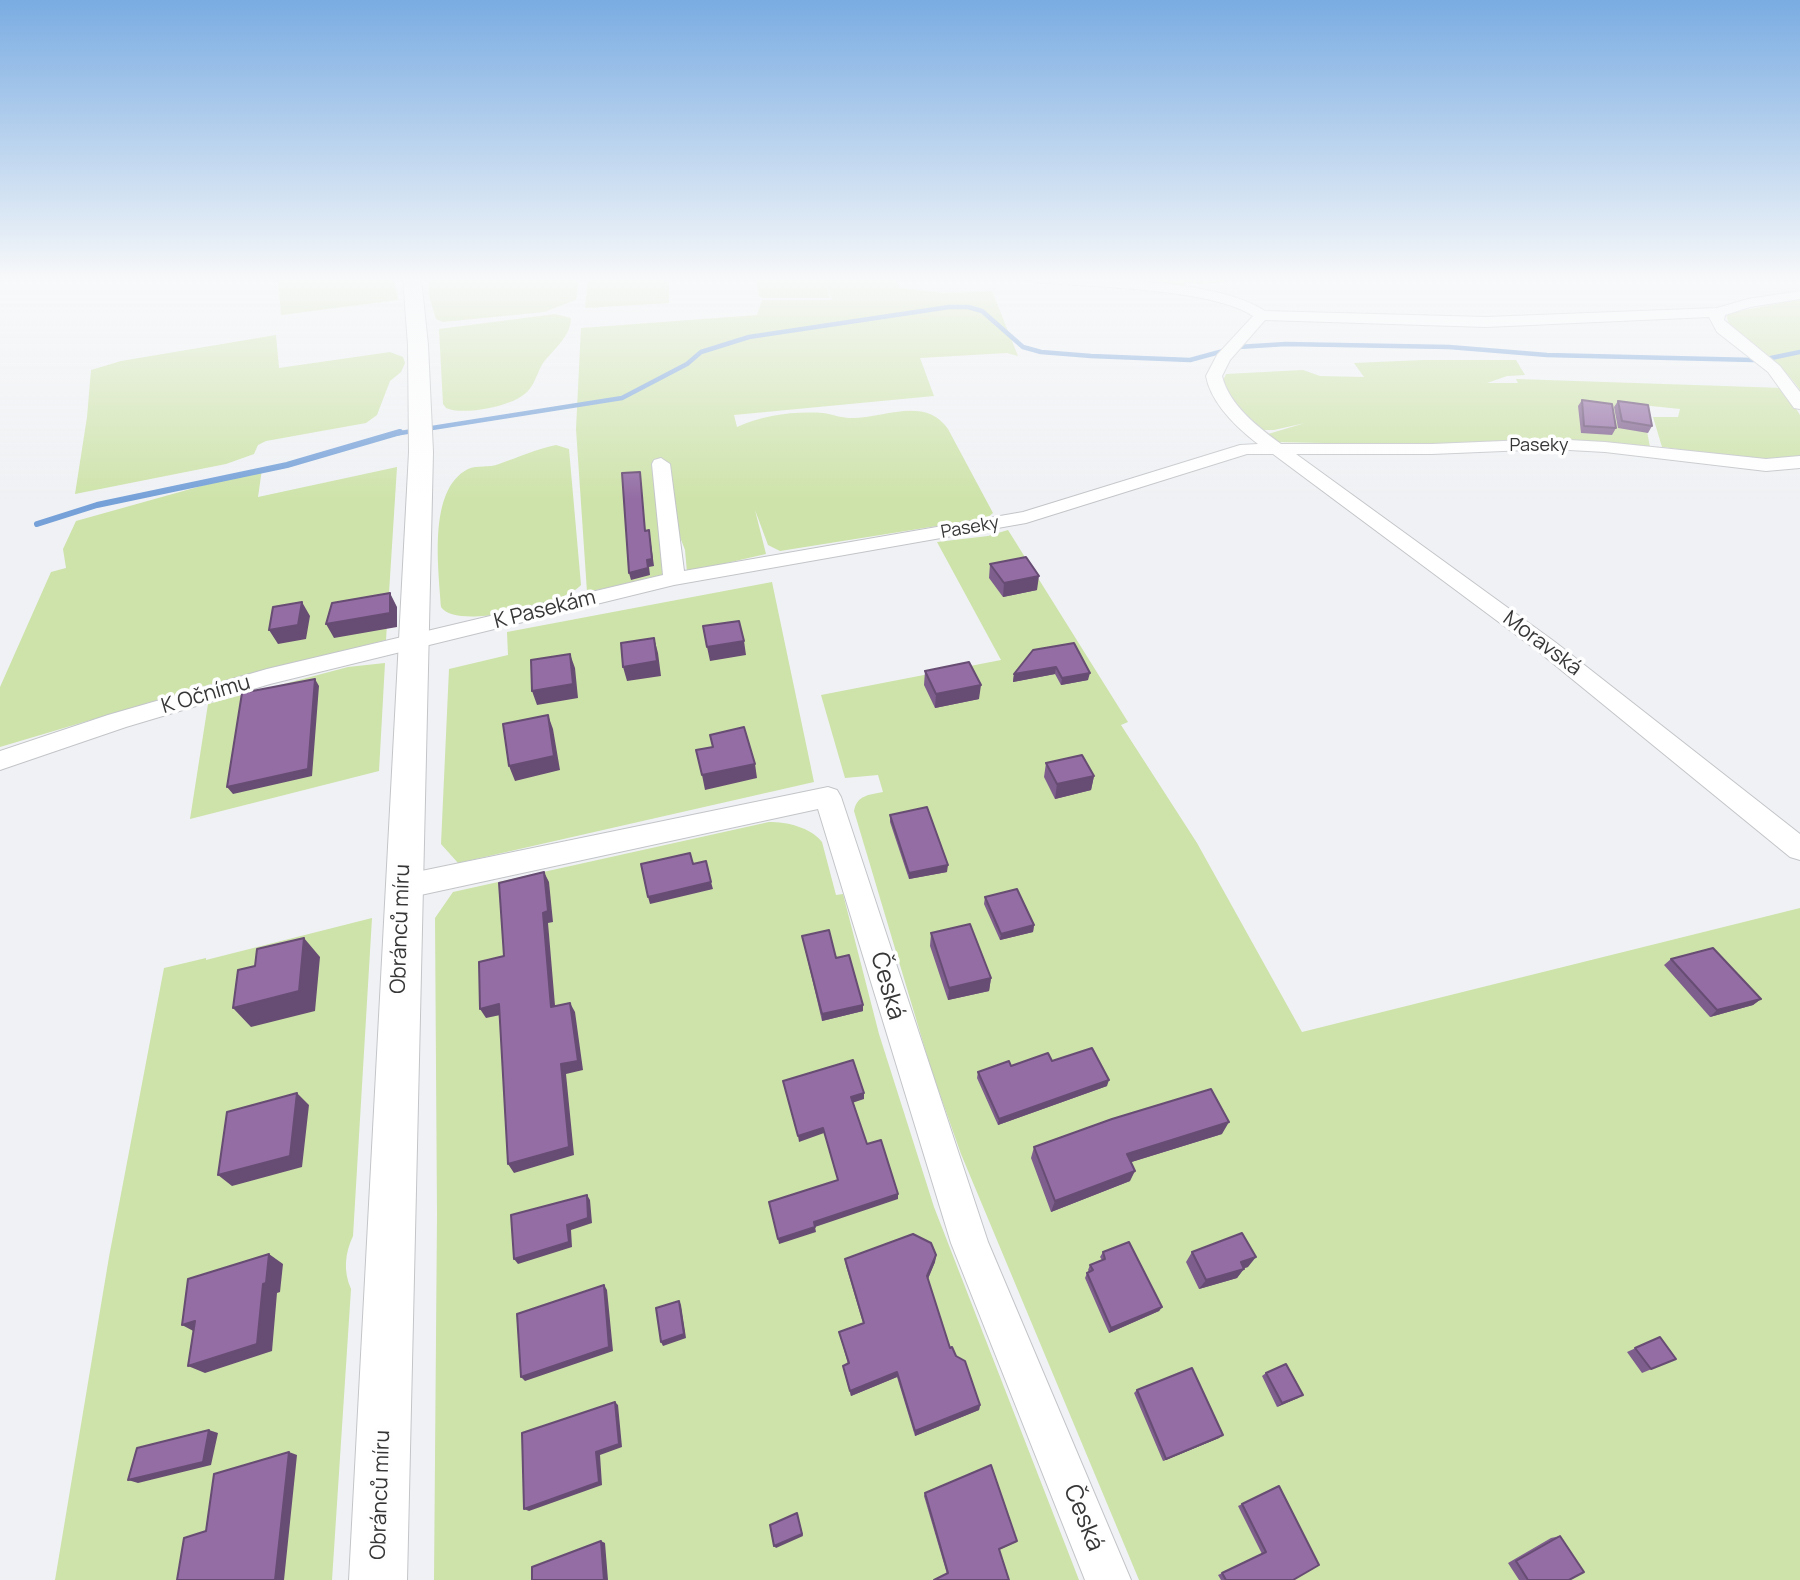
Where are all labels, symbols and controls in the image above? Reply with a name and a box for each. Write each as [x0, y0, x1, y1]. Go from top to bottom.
street label: Paseky [1510, 435, 1568, 457]
street label: Paseky [939, 512, 1001, 544]
street label: K Pasekám [492, 585, 598, 635]
street label: Moravská [1498, 606, 1586, 682]
street label: K Očnímu [159, 670, 253, 720]
street label: Obránců míru [386, 864, 416, 994]
street label: Česká [864, 949, 910, 1023]
street label: Obránců míru [366, 1430, 396, 1560]
street label: Česká [1057, 1481, 1109, 1555]

